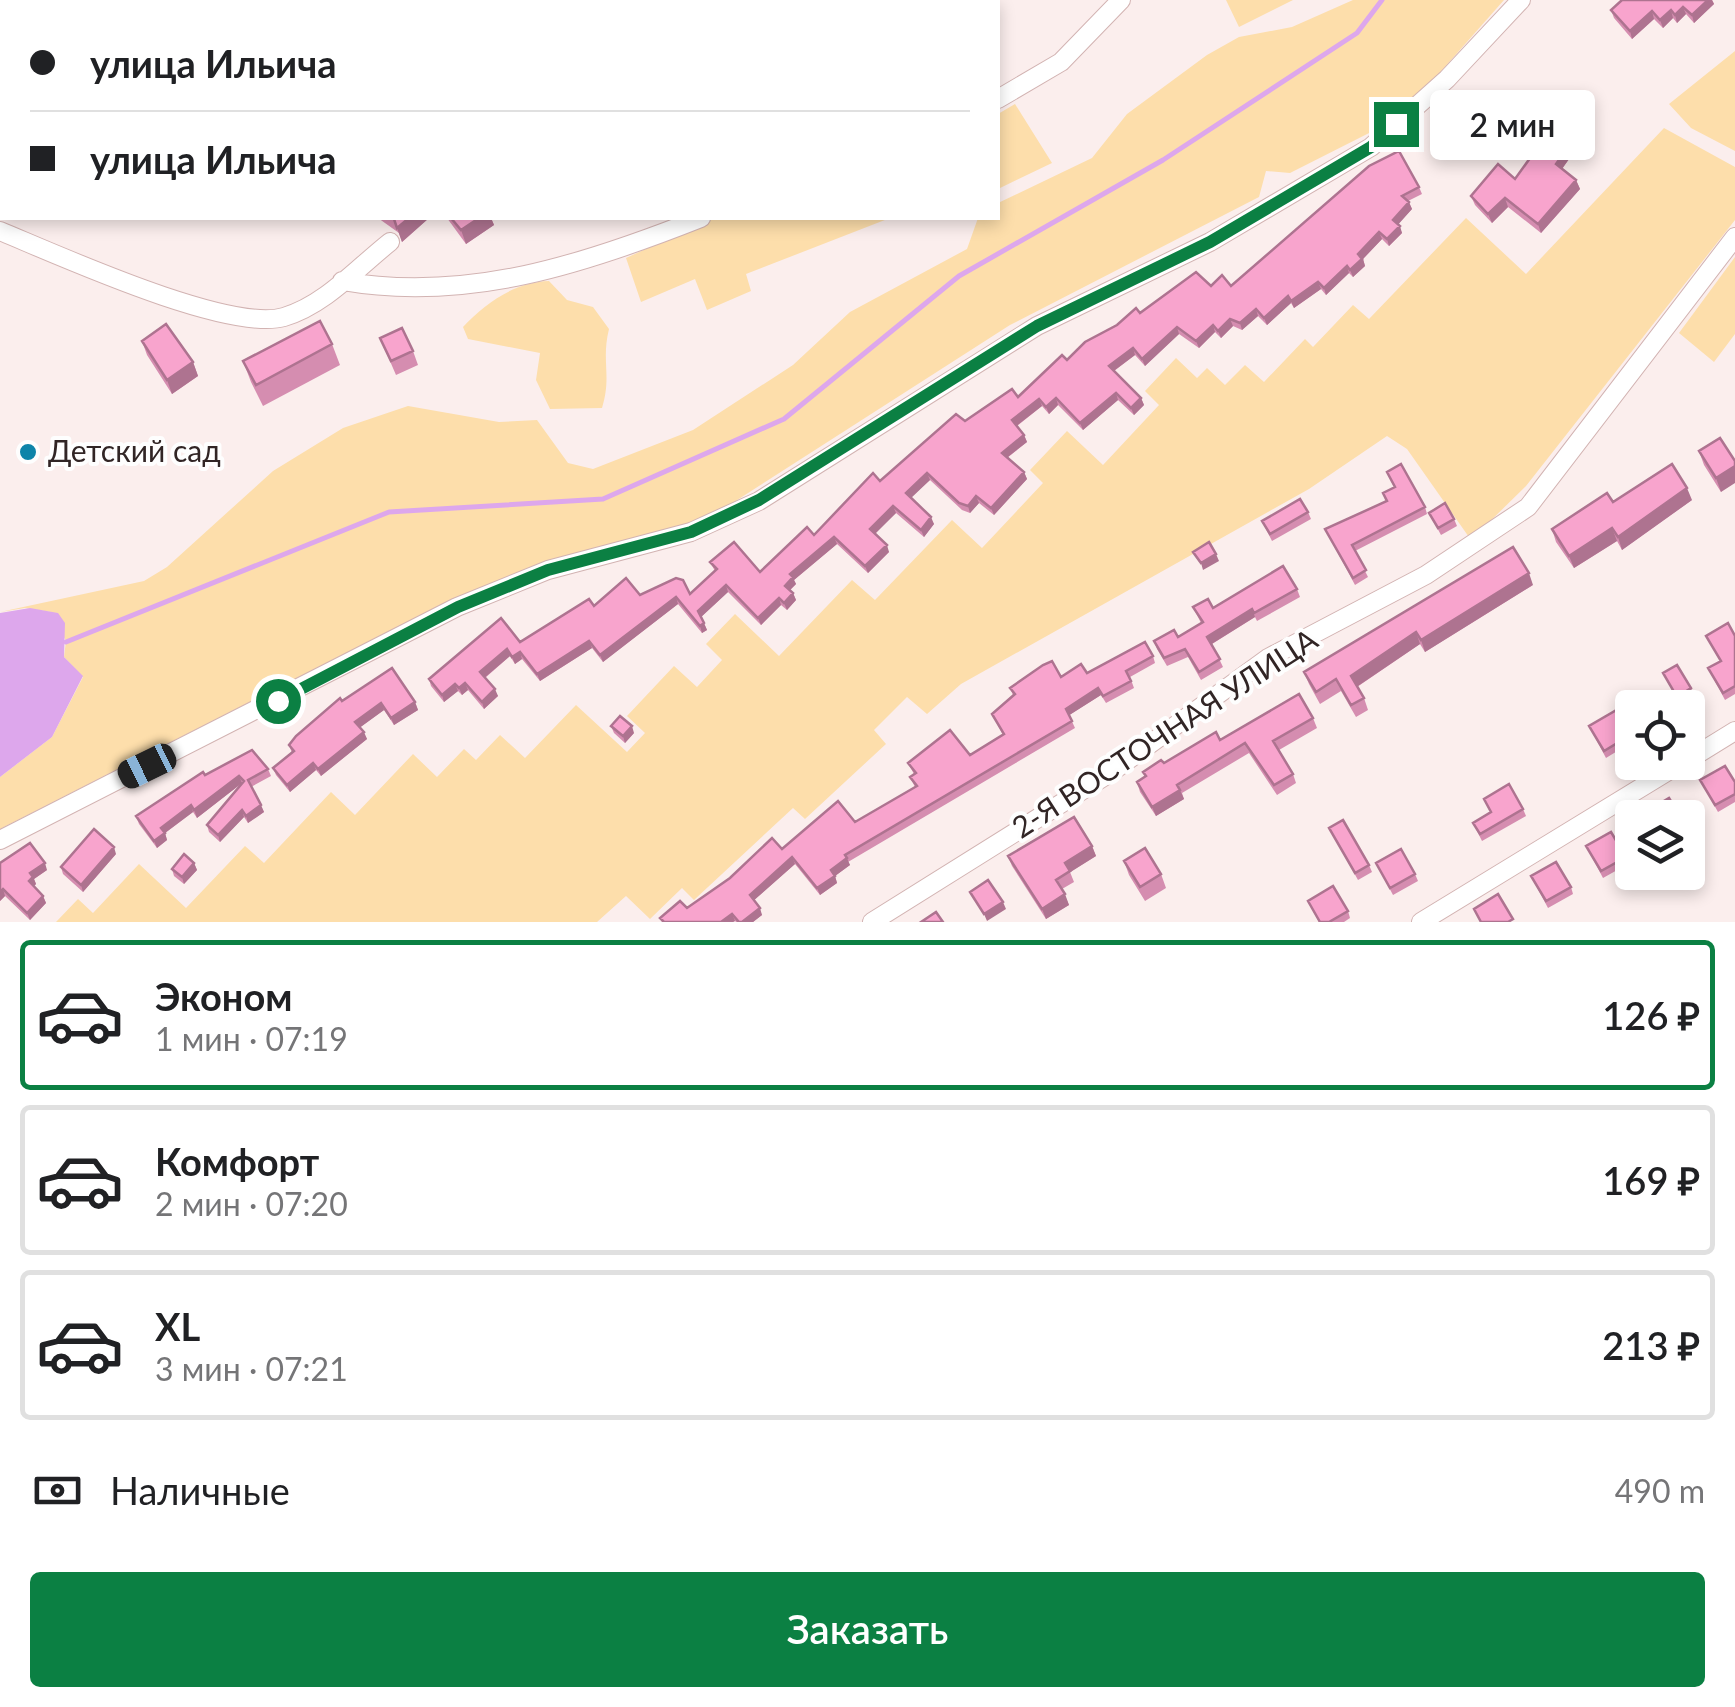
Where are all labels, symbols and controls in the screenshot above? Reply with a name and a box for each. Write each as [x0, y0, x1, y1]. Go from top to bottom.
text: улица Ильича [90, 40, 337, 86]
callout: 2 мин [1431, 89, 1596, 159]
route end [1374, 102, 1419, 147]
text: 2 мин [1470, 105, 1555, 144]
text: улица Ильича [90, 136, 337, 182]
place label: Детский сад [48, 432, 221, 468]
marker: Детский сад [17, 441, 39, 463]
street label: 2-Я ВОСТОЧНАЯ УЛИЦА [1005, 620, 1324, 844]
route start [256, 679, 301, 724]
map controls [1615, 690, 1705, 890]
button: locate [1615, 690, 1705, 780]
car [113, 739, 181, 793]
button: layers [1615, 800, 1705, 890]
icon: car [35, 970, 125, 1060]
text: Эконом [155, 973, 293, 1019]
text: 126 ₽ [1602, 992, 1700, 1038]
text: 1 мин · 07:19 [155, 1019, 348, 1058]
icon: car [35, 1135, 125, 1225]
text: Комфорт [155, 1138, 319, 1184]
text: 169 ₽ [1602, 1157, 1700, 1203]
text: 2 мин · 07:20 [155, 1184, 348, 1223]
icon: car [35, 1300, 125, 1390]
text: XL [155, 1303, 200, 1349]
text: 213 ₽ [1602, 1322, 1700, 1368]
text: 3 мин · 07:21 [155, 1349, 348, 1388]
icon: cash [30, 1463, 85, 1518]
text: Наличные [110, 1467, 290, 1513]
text: 490 m [1615, 1471, 1705, 1510]
button: Заказать [30, 1572, 1705, 1687]

